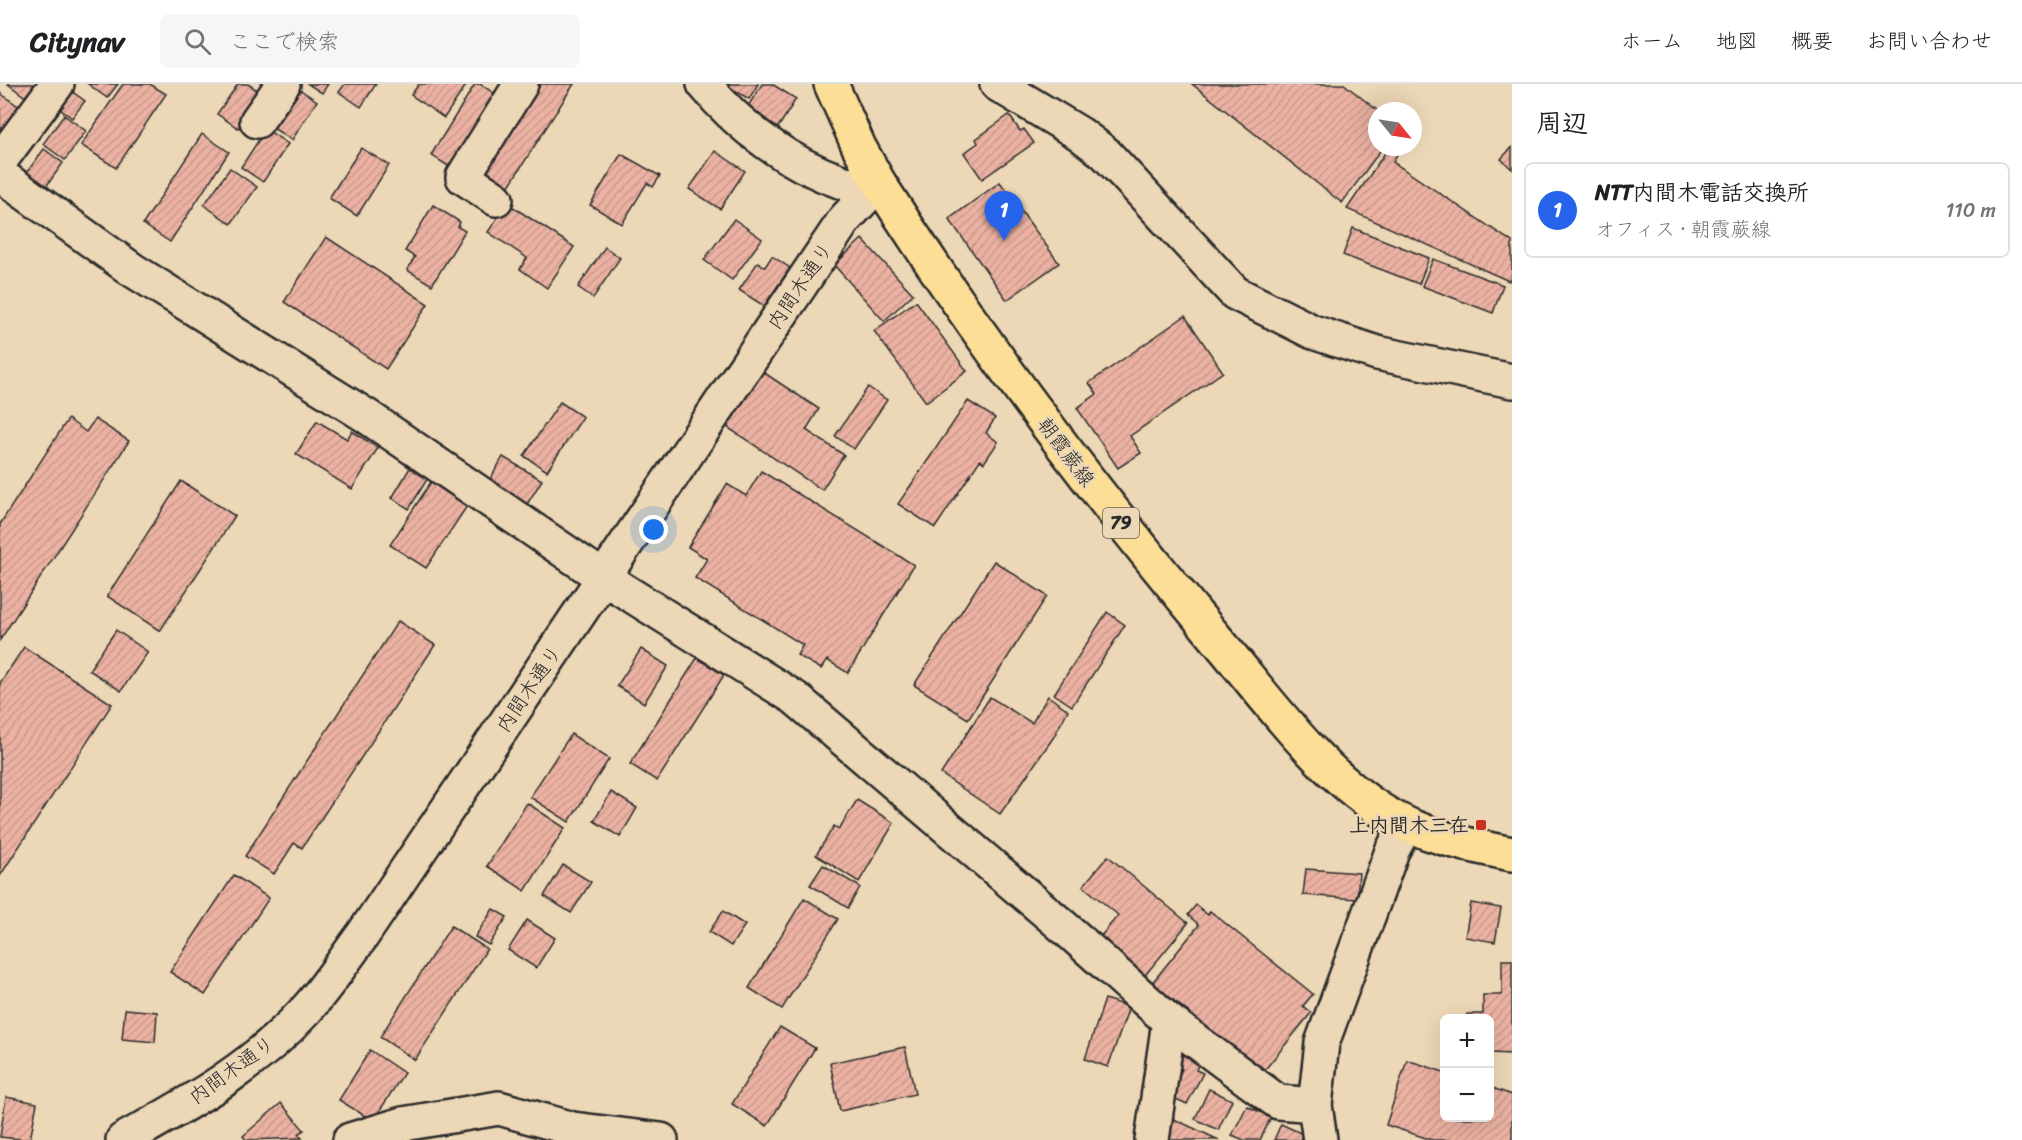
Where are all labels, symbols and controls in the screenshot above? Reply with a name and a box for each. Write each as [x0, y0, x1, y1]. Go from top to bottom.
search box [160, 14, 580, 68]
text: Citynav [30, 17, 124, 66]
text: ここで検索 [229, 22, 339, 61]
text: ホーム [1621, 22, 1683, 60]
text: 地図 [1716, 22, 1758, 60]
text: 概要 [1791, 22, 1833, 60]
text: お問い合わせ [1866, 22, 1992, 60]
icon: search [181, 25, 214, 58]
text: 周辺 [1536, 100, 1588, 146]
north arrow [1368, 102, 1422, 156]
text: NTT内間木電話交換所 [1595, 173, 1809, 212]
pin: 1 [984, 192, 1024, 241]
text: 1 [1553, 193, 1562, 228]
text: 110 m [1946, 193, 1996, 228]
text: オフィス · 朝霞蕨線 [1595, 212, 1771, 247]
street label: 内間木通り [758, 235, 842, 337]
street label: 朝霞蕨線 [1028, 410, 1104, 494]
road number: 79 [1103, 508, 1139, 538]
your location [639, 515, 668, 544]
street label: 内間木通り [487, 638, 571, 740]
place label: 上内間木三在 [1349, 808, 1469, 843]
marker: 上内間木三在 [1474, 818, 1488, 832]
map controls [1440, 1014, 1494, 1122]
button: + [1440, 1014, 1494, 1068]
street label: 内間木通り [181, 1026, 283, 1114]
button: − [1440, 1068, 1494, 1122]

